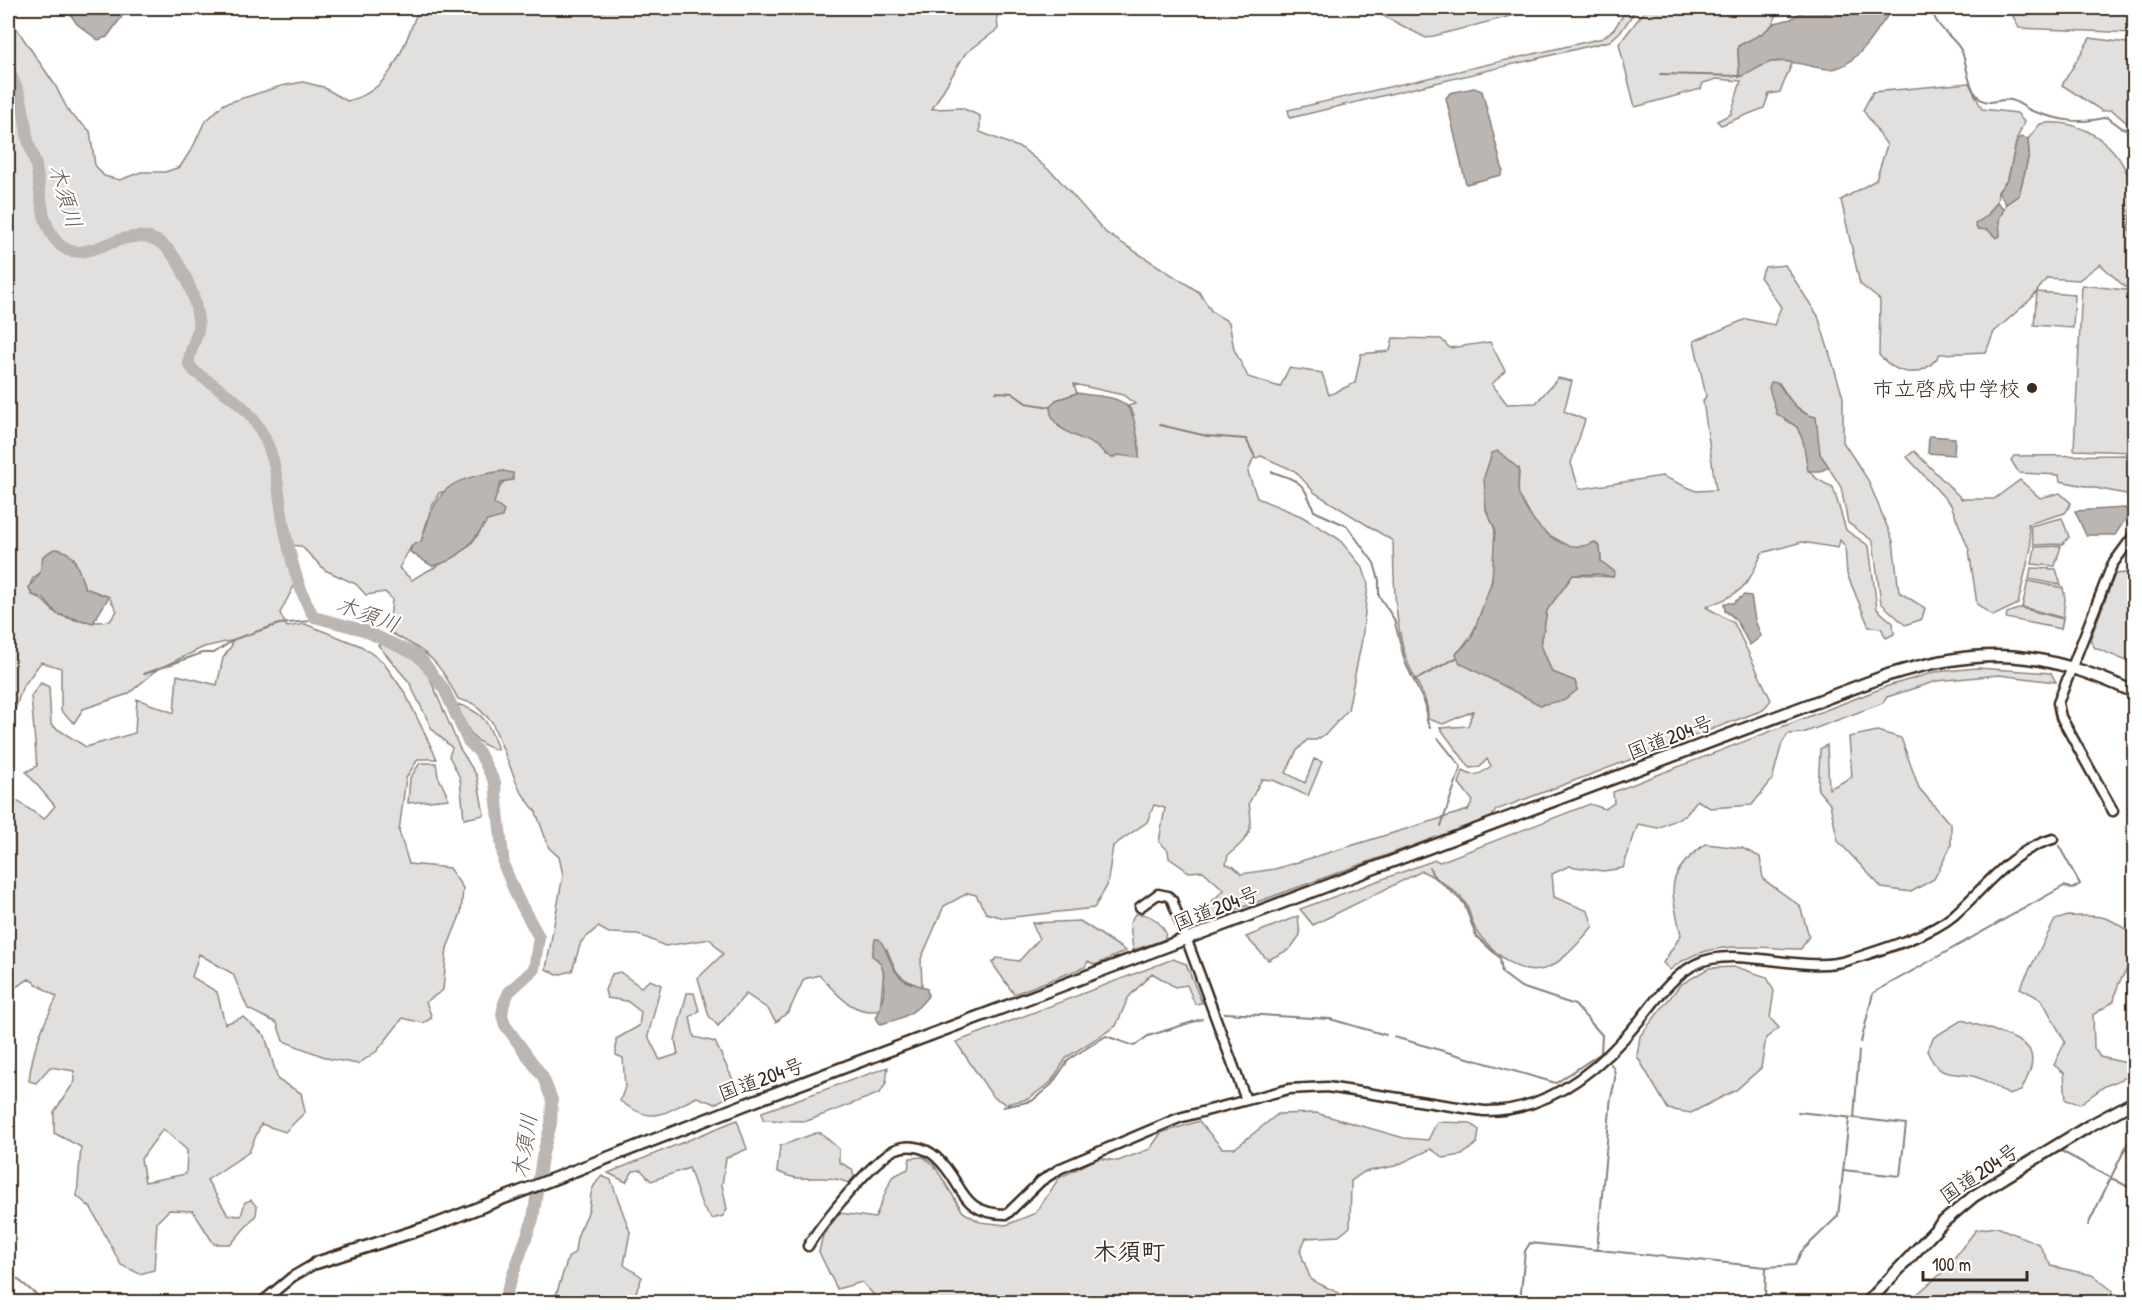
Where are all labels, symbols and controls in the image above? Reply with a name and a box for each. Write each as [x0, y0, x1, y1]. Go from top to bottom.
water label: 木須川 [42, 160, 90, 232]
place label: 市立啓成中学校 [1873, 374, 2020, 403]
marker: 市立啓成中学校 [2025, 381, 2039, 395]
water label: 木須川 [332, 589, 404, 639]
street label: 国道204号 [1623, 707, 1717, 767]
street label: 国道204号 [1169, 878, 1263, 938]
street label: 国道204号 [714, 1050, 808, 1108]
water label: 木須川 [504, 1111, 544, 1181]
street label: 国道204号 [1934, 1136, 2024, 1210]
district label: 木須町 [1093, 1235, 1165, 1267]
scale bar [1923, 1244, 2026, 1282]
text: 100 m [1932, 1252, 1971, 1277]

